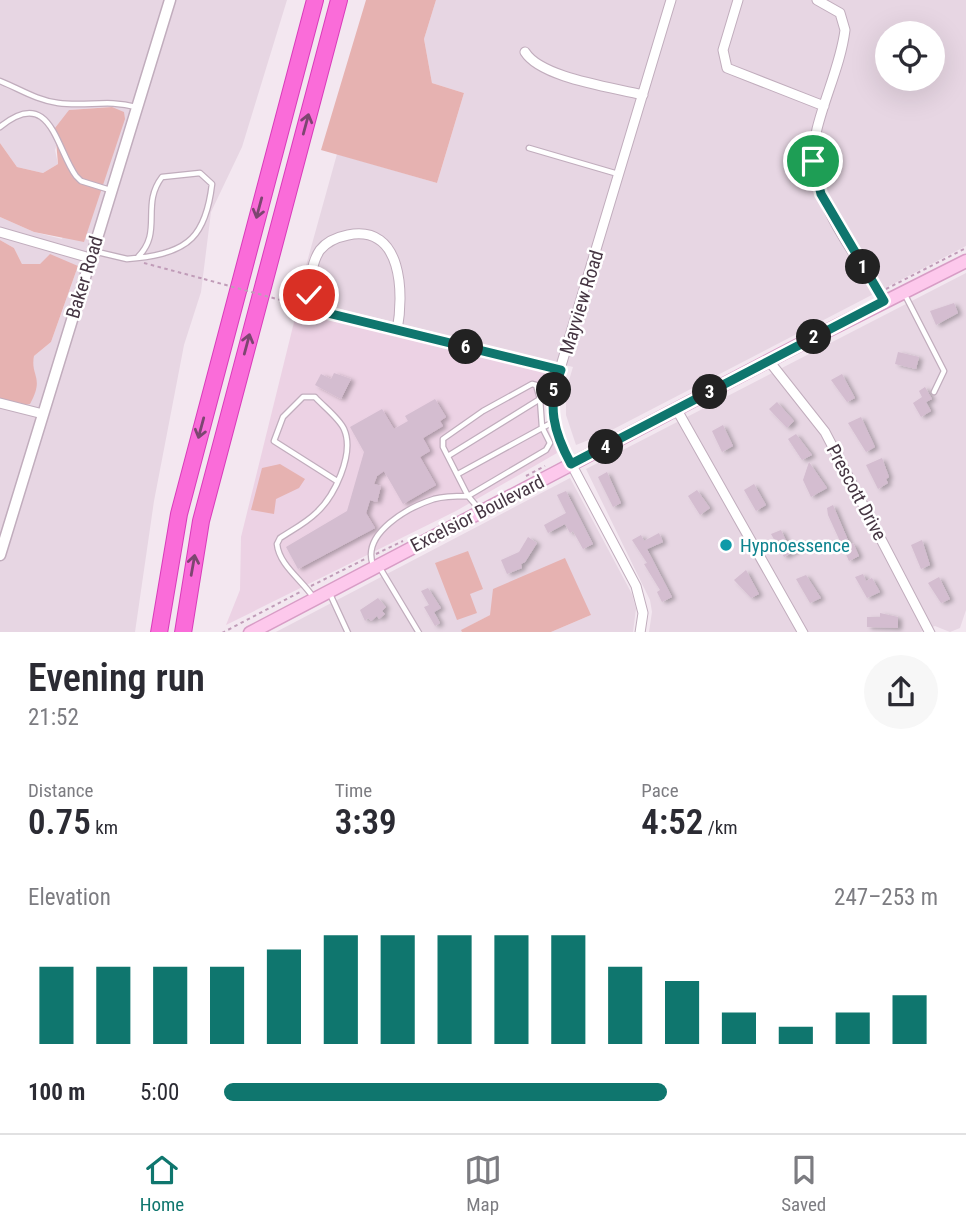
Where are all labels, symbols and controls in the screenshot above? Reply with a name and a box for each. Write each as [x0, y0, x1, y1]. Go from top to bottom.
map controls [875, 21, 945, 91]
button: locate [875, 21, 945, 91]
one-way arrow [300, 113, 313, 136]
pin [783, 131, 843, 191]
icon: arrive [794, 142, 832, 180]
one-way arrow [252, 196, 265, 219]
street label: Baker Road [61, 233, 108, 321]
street label: Mayview Road [555, 247, 608, 357]
pin: 1 [846, 250, 880, 284]
text: 1 [858, 255, 867, 278]
pin [279, 265, 339, 325]
icon: check [290, 276, 328, 314]
pin: 2 [796, 320, 832, 354]
text: 2 [809, 325, 818, 348]
pin: 6 [448, 330, 484, 364]
one-way arrow [241, 333, 254, 356]
text: 6 [461, 335, 470, 358]
pin: 5 [536, 372, 572, 408]
pin: 3 [692, 374, 728, 410]
text: 5 [549, 378, 558, 401]
text: 3 [705, 380, 714, 403]
one-way arrow [194, 416, 207, 439]
pin: 4 [588, 430, 624, 464]
text: 4 [601, 435, 610, 458]
street label: Prescott Drive [822, 440, 892, 544]
street label: Excelsior Boulevard [407, 470, 548, 557]
place label: Hypnoessence [740, 534, 850, 557]
marker: Hypnoessence [718, 537, 734, 553]
one-way arrow [187, 554, 201, 577]
button: share [864, 655, 938, 729]
text: Evening run [28, 656, 205, 700]
text: 21:52 [28, 704, 79, 731]
text: Distance [28, 779, 93, 802]
text: Time [335, 779, 372, 802]
text: Pace [641, 779, 679, 802]
text: 0.75 [28, 802, 91, 843]
text: 3:39 [335, 802, 397, 843]
text: 4:52 [641, 802, 703, 843]
text: km [91, 816, 118, 839]
text: /km [703, 816, 738, 839]
text: Elevation [28, 884, 111, 911]
text: 247–253 m [834, 884, 938, 911]
text: 100 m [28, 1079, 85, 1106]
text: 5:00 [140, 1079, 179, 1106]
tab: Home [140, 1151, 184, 1216]
tab: Map [464, 1151, 502, 1216]
tab: Saved [781, 1151, 826, 1216]

